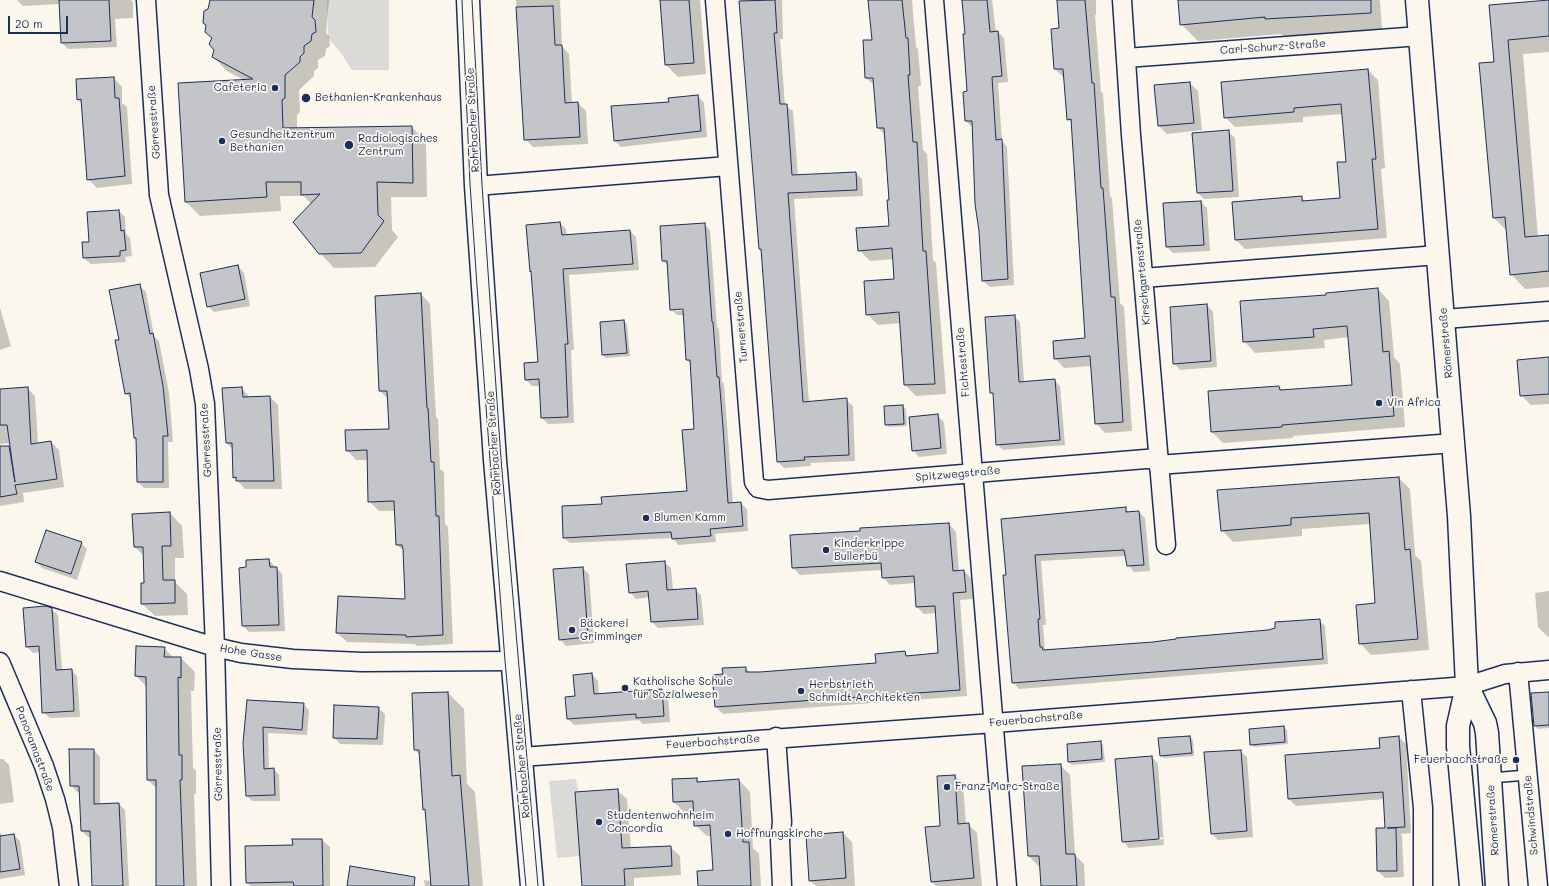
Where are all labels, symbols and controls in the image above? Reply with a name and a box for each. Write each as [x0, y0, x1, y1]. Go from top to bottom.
scale bar [10, 8, 70, 34]
text: 20 m [15, 15, 43, 31]
street label: Carl-Schurz-Straße [1220, 37, 1326, 57]
street label: Rohrbacher Straße [464, 67, 482, 173]
place label: Cafeteria [214, 81, 267, 95]
marker: Cafeteria [270, 83, 280, 93]
street label: Görresstraße [145, 85, 163, 159]
place label: Bethanien-Krankenhaus [315, 91, 442, 105]
marker: Bethanien-Krankenhaus [300, 92, 312, 104]
place label: Gesundheitzentrum Bethanien [230, 128, 335, 154]
place label: Radiologisches Zentrum [358, 132, 438, 158]
marker: Gesundheitzentrum Bethanien [217, 136, 227, 146]
marker: Radiologisches Zentrum [343, 139, 355, 151]
street label: Kirschgartenstraße [1131, 218, 1153, 326]
street label: Turnerstraße [731, 290, 751, 364]
street label: Römerstraße [1436, 307, 1456, 379]
street label: Fichtestraße [953, 326, 973, 398]
street label: Rohrbacher Straße [484, 390, 504, 496]
place label: Vin Africa [1387, 396, 1441, 410]
marker: Vin Africa [1374, 398, 1384, 408]
street label: Görresstraße [197, 403, 215, 477]
street label: Spitzwegstraße [915, 464, 1001, 484]
place label: Blumen Kamm [654, 511, 726, 525]
marker: Blumen Kamm [641, 513, 651, 523]
place label: Kinderkrippe Bullerbü [834, 537, 905, 563]
marker: Kinderkrippe Bullerbü [821, 545, 831, 555]
place label: Bäckerei Grimminger [580, 617, 643, 643]
marker: Bäckerei Grimminger [567, 625, 577, 635]
street label: Hohe Gasse [219, 642, 283, 664]
place label: Katholische Schule für Sozialwesen [633, 675, 733, 701]
place label: Herbstrieth Schmidt Architekten [809, 678, 920, 704]
marker: Katholische Schule für Sozialwesen [620, 683, 630, 693]
marker: Herbstrieth Schmidt Architekten [796, 686, 806, 696]
street label: Panoramastraße [13, 704, 57, 794]
street label: Feuerbachstraße [989, 708, 1083, 730]
street label: Rohrbacher Straße [511, 713, 533, 819]
street label: Görresstraße [211, 727, 225, 801]
street label: Feuerbachstraße [666, 732, 760, 752]
place label: Feuerbachstraße [1414, 753, 1508, 767]
marker: Feuerbachstraße [1511, 755, 1521, 765]
street label: Schwindstraße [1521, 774, 1541, 856]
place label: Franz-Marc-Straße [955, 780, 1060, 794]
marker: Franz-Marc-Straße [942, 782, 952, 792]
street label: Römerstraße [1484, 784, 1502, 856]
place label: Studentenwohnheim Concordia [607, 809, 714, 835]
marker: Studentenwohnheim Concordia [594, 817, 604, 827]
place label: Hoffnungskirche [736, 827, 823, 841]
marker: Hoffnungskirche [723, 829, 733, 839]

